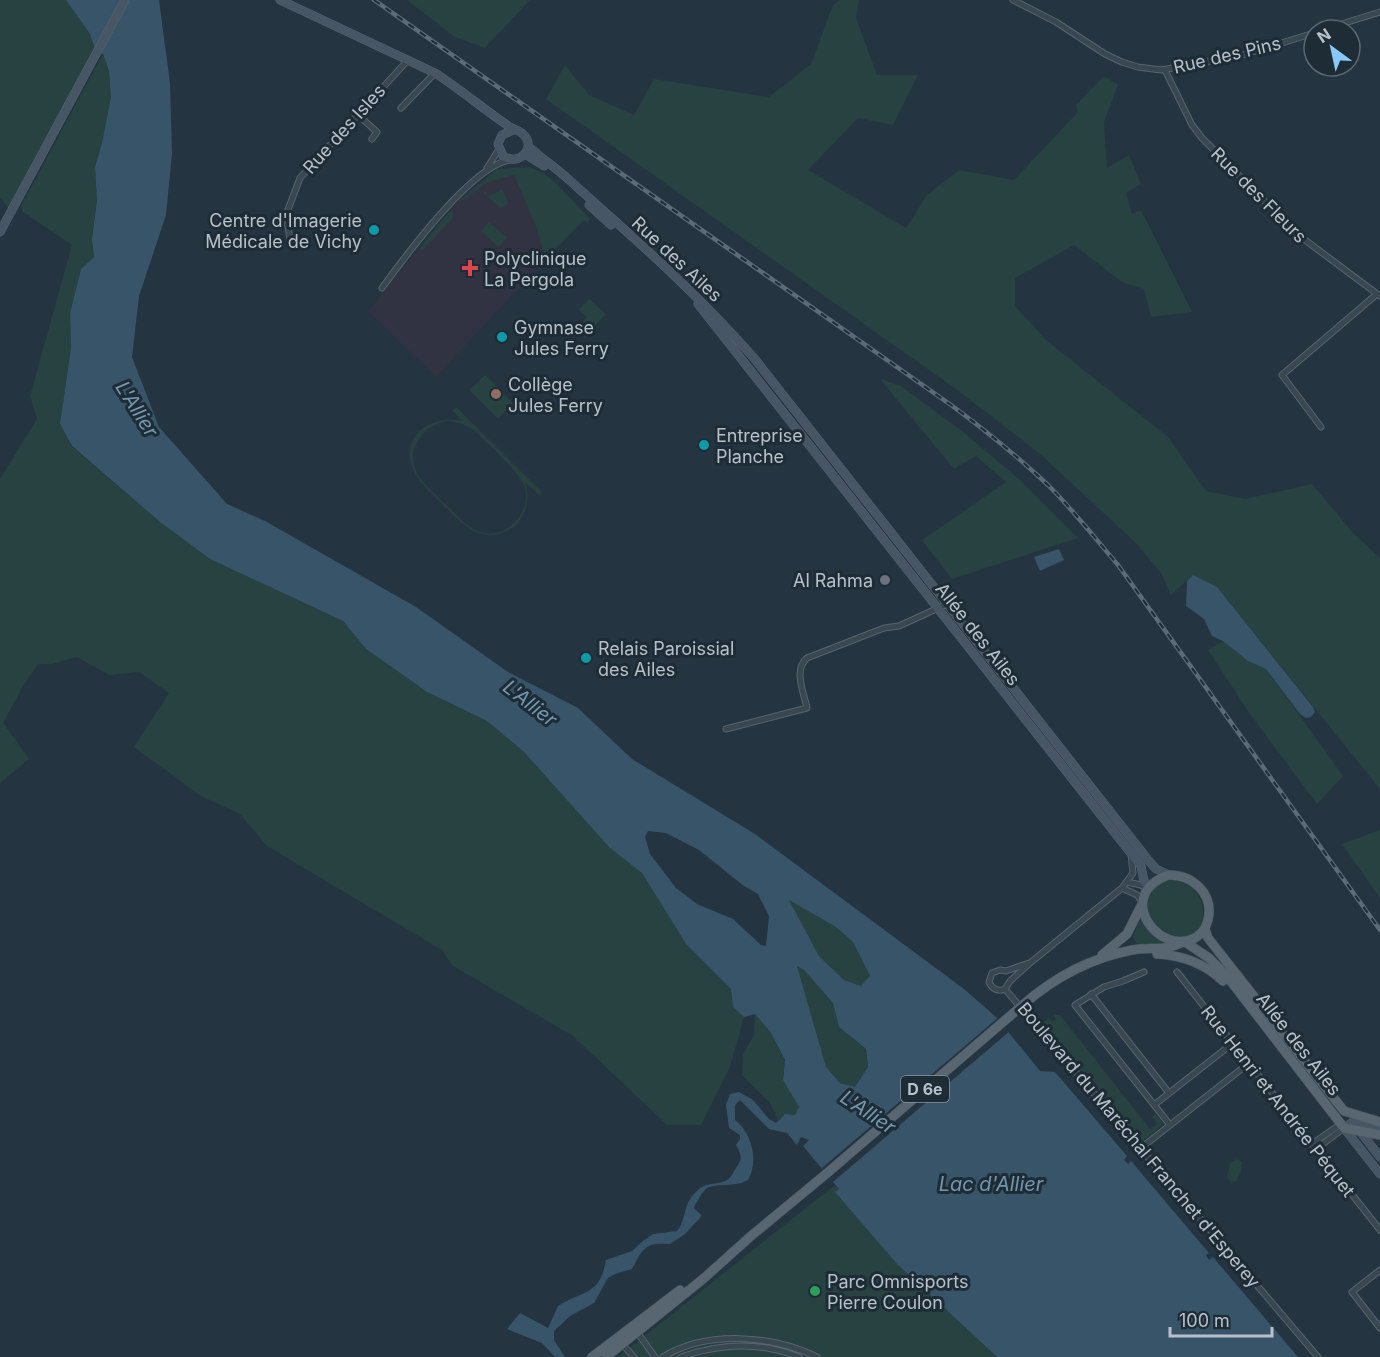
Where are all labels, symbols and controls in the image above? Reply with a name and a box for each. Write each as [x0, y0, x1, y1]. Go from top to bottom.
north arrow [1302, 18, 1362, 78]
text: N [1313, 24, 1334, 47]
street label: Rue des Pins [1171, 32, 1283, 78]
street label: Rue des Isles [299, 80, 389, 178]
street label: Rue des Fleurs [1207, 143, 1311, 247]
place label: Centre d'Imagerie Médicale de Vichy [205, 210, 362, 252]
street label: Rue des Ailes [628, 212, 726, 306]
marker: Centre d'Imagerie Médicale de Vichy [367, 223, 381, 237]
place label: Polyclinique La Pergola [484, 248, 587, 290]
marker: Polyclinique La Pergola [461, 259, 479, 277]
place label: Gymnase Jules Ferry [514, 317, 609, 359]
marker: Gymnase Jules Ferry [495, 330, 509, 344]
place label: Collège Jules Ferry [508, 374, 603, 416]
water label: L'Allier [111, 377, 164, 442]
marker: Collège Jules Ferry [489, 387, 503, 401]
place label: Entreprise Planche [716, 425, 803, 467]
marker: Entreprise Planche [697, 438, 711, 452]
place label: Al Rahma [793, 570, 873, 591]
marker: Al Rahma [878, 573, 892, 587]
street label: Allée des Ailes [931, 578, 1025, 690]
place label: Relais Paroissial des Ailes [598, 638, 734, 680]
marker: Relais Paroissial des Ailes [579, 651, 593, 665]
water label: L'Allier [498, 675, 562, 732]
street label: Allée des Ailes [1252, 988, 1346, 1100]
street label: Boulevard du Maréchal Franchet d'Esperey [1013, 998, 1265, 1292]
street label: Rue Henri et Andrée Péquet [1197, 1001, 1359, 1201]
road number: D 6e [901, 1076, 949, 1102]
water label: L'Allier [836, 1085, 900, 1139]
water label: Lac d'Allier [939, 1172, 1044, 1196]
place label: Parc Omnisports Pierre Coulon [827, 1271, 969, 1313]
marker: Parc Omnisports Pierre Coulon [808, 1284, 822, 1298]
scale bar [1170, 1300, 1272, 1338]
text: 100 m [1179, 1310, 1230, 1331]

